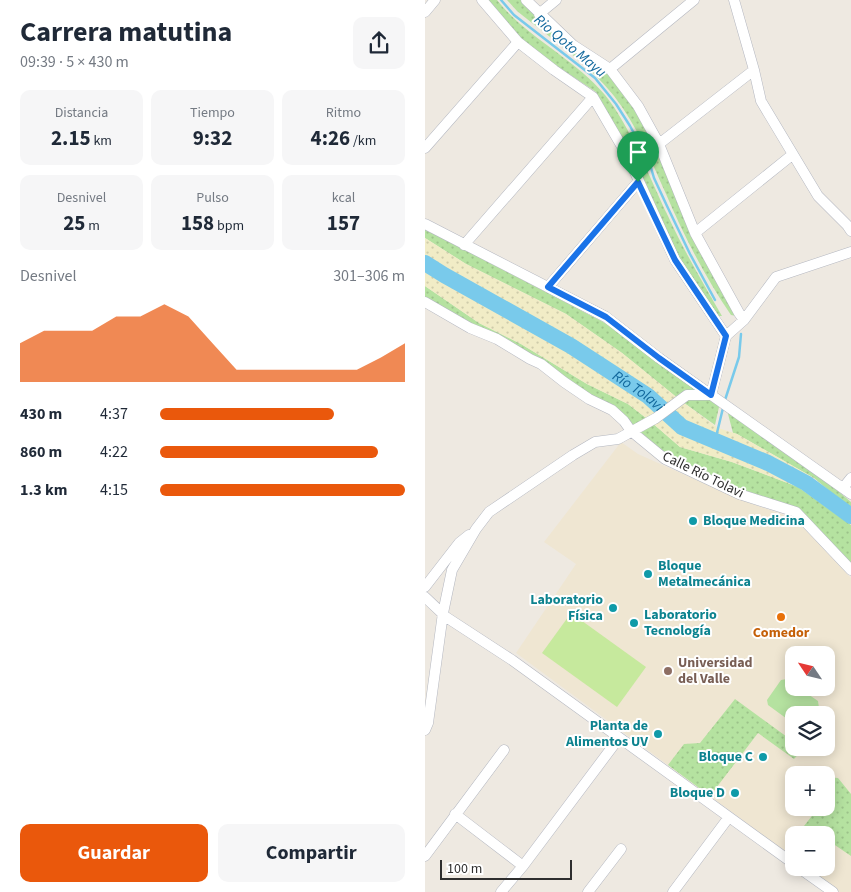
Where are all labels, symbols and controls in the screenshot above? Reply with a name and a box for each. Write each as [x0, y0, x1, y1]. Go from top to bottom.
water label: Rio Qoto Mayu [529, 10, 611, 83]
text: Carrera matutina [20, 12, 232, 52]
button: share [353, 17, 405, 69]
text: 09:39 · 5 × 430 m [20, 51, 129, 73]
text: Distancia [55, 103, 108, 123]
text: Tiempo [190, 103, 235, 123]
text: Ritmo [326, 103, 361, 123]
text: 2.15 [51, 123, 91, 153]
text: 9:32 [193, 123, 232, 153]
text: 4:26 [311, 123, 350, 153]
text: km [91, 131, 112, 151]
text: /km [350, 131, 376, 151]
pin [617, 131, 659, 182]
icon: arrive [624, 138, 652, 166]
text: Desnivel [57, 188, 106, 208]
text: Pulso [196, 188, 229, 208]
text: kcal [332, 188, 355, 208]
text: 25 [63, 208, 85, 238]
text: 158 [181, 208, 214, 238]
text: 157 [327, 208, 360, 238]
text: m [85, 216, 100, 236]
text: bpm [214, 216, 244, 236]
text: Desnivel [20, 265, 77, 287]
text: 301–306 m [333, 265, 405, 287]
water label: Río Tolavi [609, 365, 669, 417]
text: 430 m [20, 403, 62, 425]
text: 4:37 [100, 403, 128, 425]
text: 860 m [20, 441, 62, 463]
text: 4:22 [100, 441, 128, 463]
street label: Calle Río Tolavi [659, 447, 747, 503]
text: 1.3 km [20, 479, 67, 501]
text: 4:15 [100, 479, 128, 501]
place label: Bloque Medicina [703, 511, 805, 531]
marker: Bloque Medicina [687, 515, 699, 527]
place label: Bloque Metalmecánica [658, 556, 751, 592]
marker: Bloque Metalmecánica [642, 568, 654, 580]
place label: Laboratorio Física [530, 590, 603, 626]
marker: Laboratorio Física [607, 602, 619, 614]
place label: Laboratorio Tecnología [644, 605, 717, 641]
marker: Comedor [775, 611, 787, 623]
marker: Laboratorio Tecnología [628, 617, 640, 629]
place label: Comedor [753, 623, 810, 643]
north arrow [785, 646, 835, 696]
map controls [785, 646, 835, 876]
place label: Universidad del Valle [678, 653, 753, 689]
marker: Universidad del Valle [662, 665, 674, 677]
button: layers [785, 706, 835, 756]
place label: Planta de Alimentos UV [565, 716, 648, 752]
marker: Planta de Alimentos UV [652, 728, 664, 740]
place label: Bloque C [699, 747, 753, 767]
marker: Bloque C [757, 751, 769, 763]
button: + [785, 766, 835, 816]
place label: Bloque D [670, 783, 725, 803]
marker: Bloque D [729, 787, 741, 799]
button: Guardar [20, 824, 208, 882]
button: Compartir [218, 824, 405, 882]
button: − [785, 826, 835, 876]
scale bar [440, 857, 573, 880]
text: 100 m [447, 859, 482, 879]

